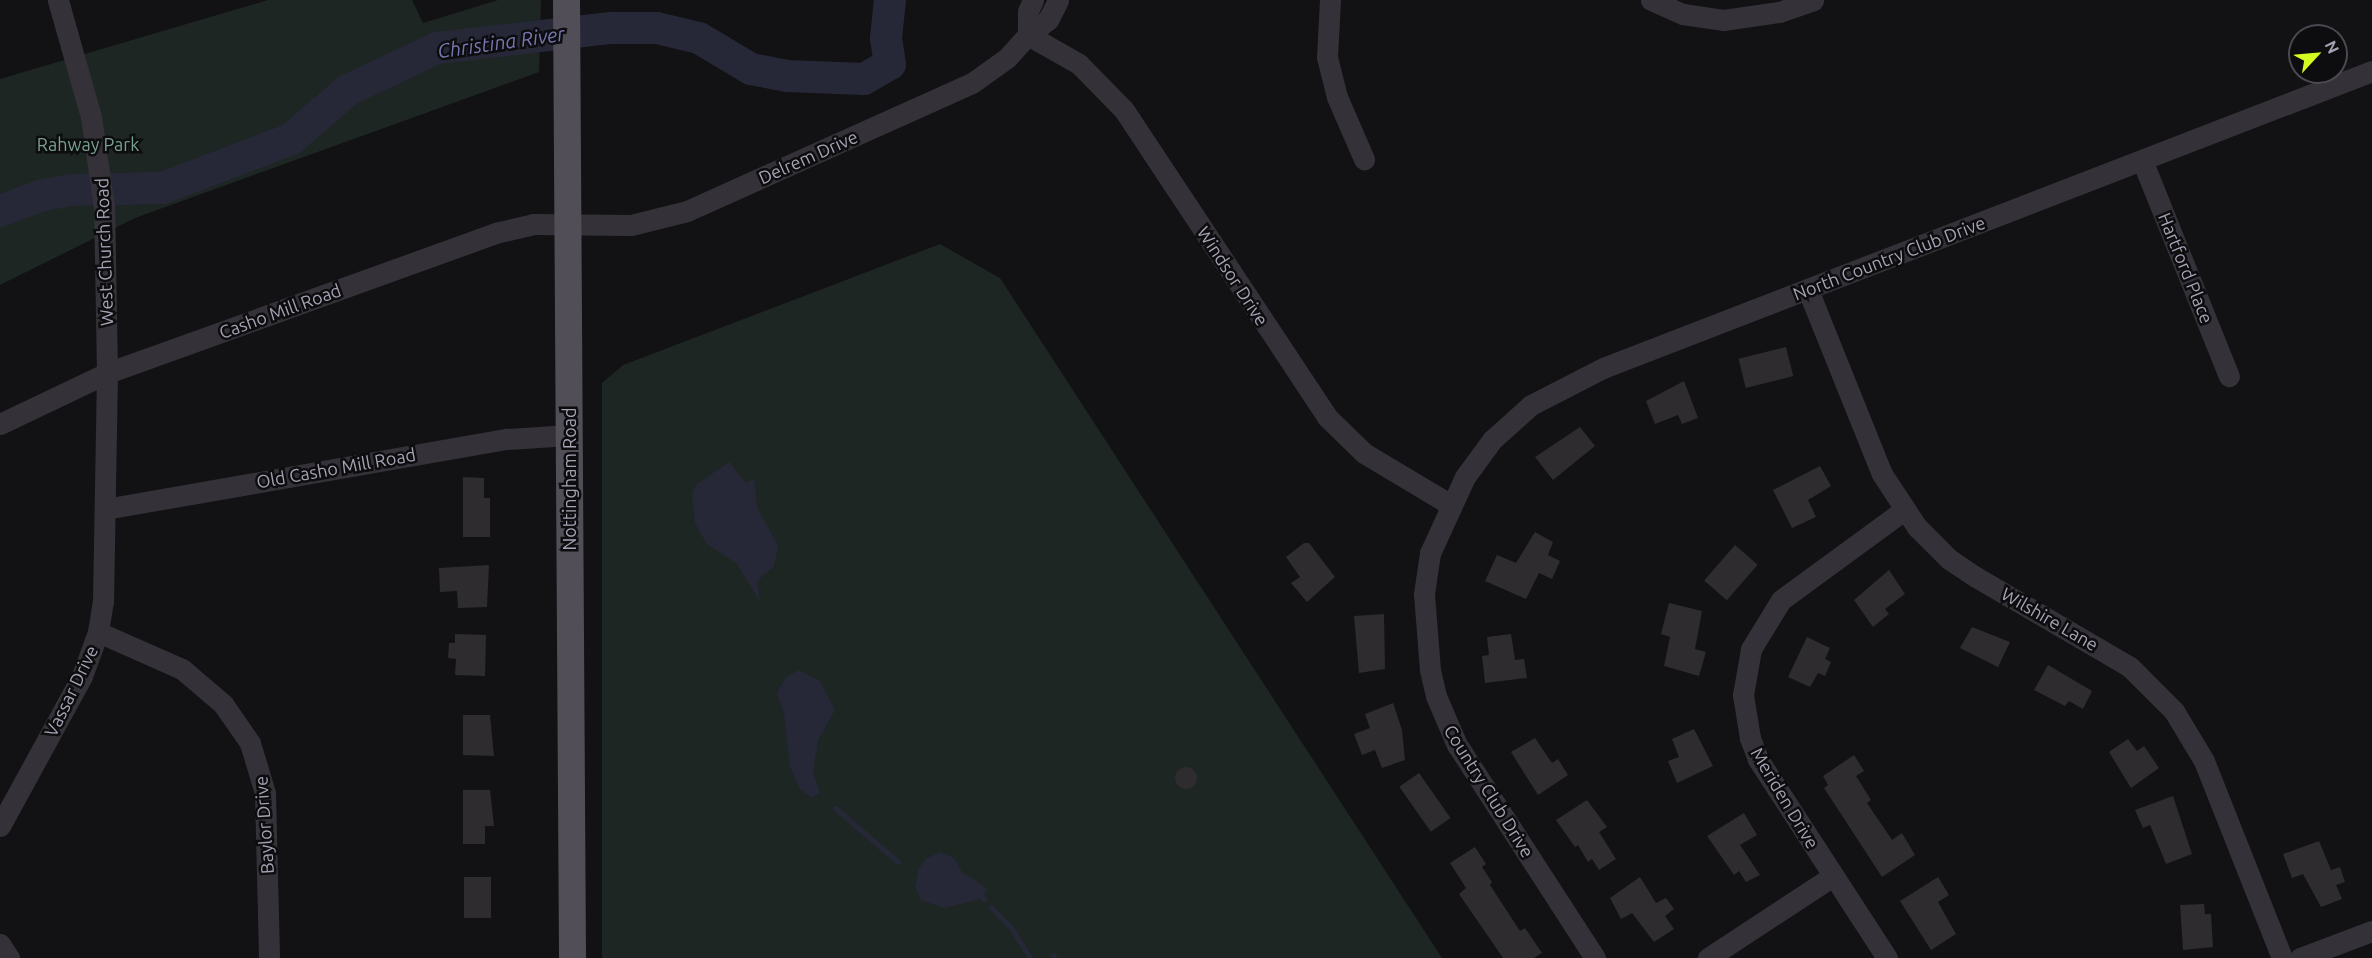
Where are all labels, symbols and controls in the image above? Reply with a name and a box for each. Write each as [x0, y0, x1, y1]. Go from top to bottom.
water label: Christina River [436, 21, 566, 63]
north arrow [2288, 24, 2348, 84]
text: N [2322, 38, 2343, 56]
street label: Delrem Drive [755, 126, 861, 188]
park label: Rahway Park [37, 133, 139, 155]
street label: West Church Road [91, 178, 117, 326]
street label: Hartford Place [2154, 209, 2218, 327]
street label: North Country Club Drive [1790, 211, 1988, 305]
street label: Windsor Drive [1193, 222, 1273, 330]
street label: Casho Mill Road [216, 279, 344, 343]
street label: Nottingham Road [558, 407, 580, 551]
street label: Old Casho Mill Road [255, 443, 417, 493]
street label: Wilshire Lane [1998, 583, 2102, 655]
street label: Vassar Drive [40, 642, 102, 740]
street label: Country Club Drive [1439, 721, 1539, 861]
street label: Meriden Drive [1746, 743, 1824, 853]
street label: Baylor Drive [250, 775, 278, 875]

